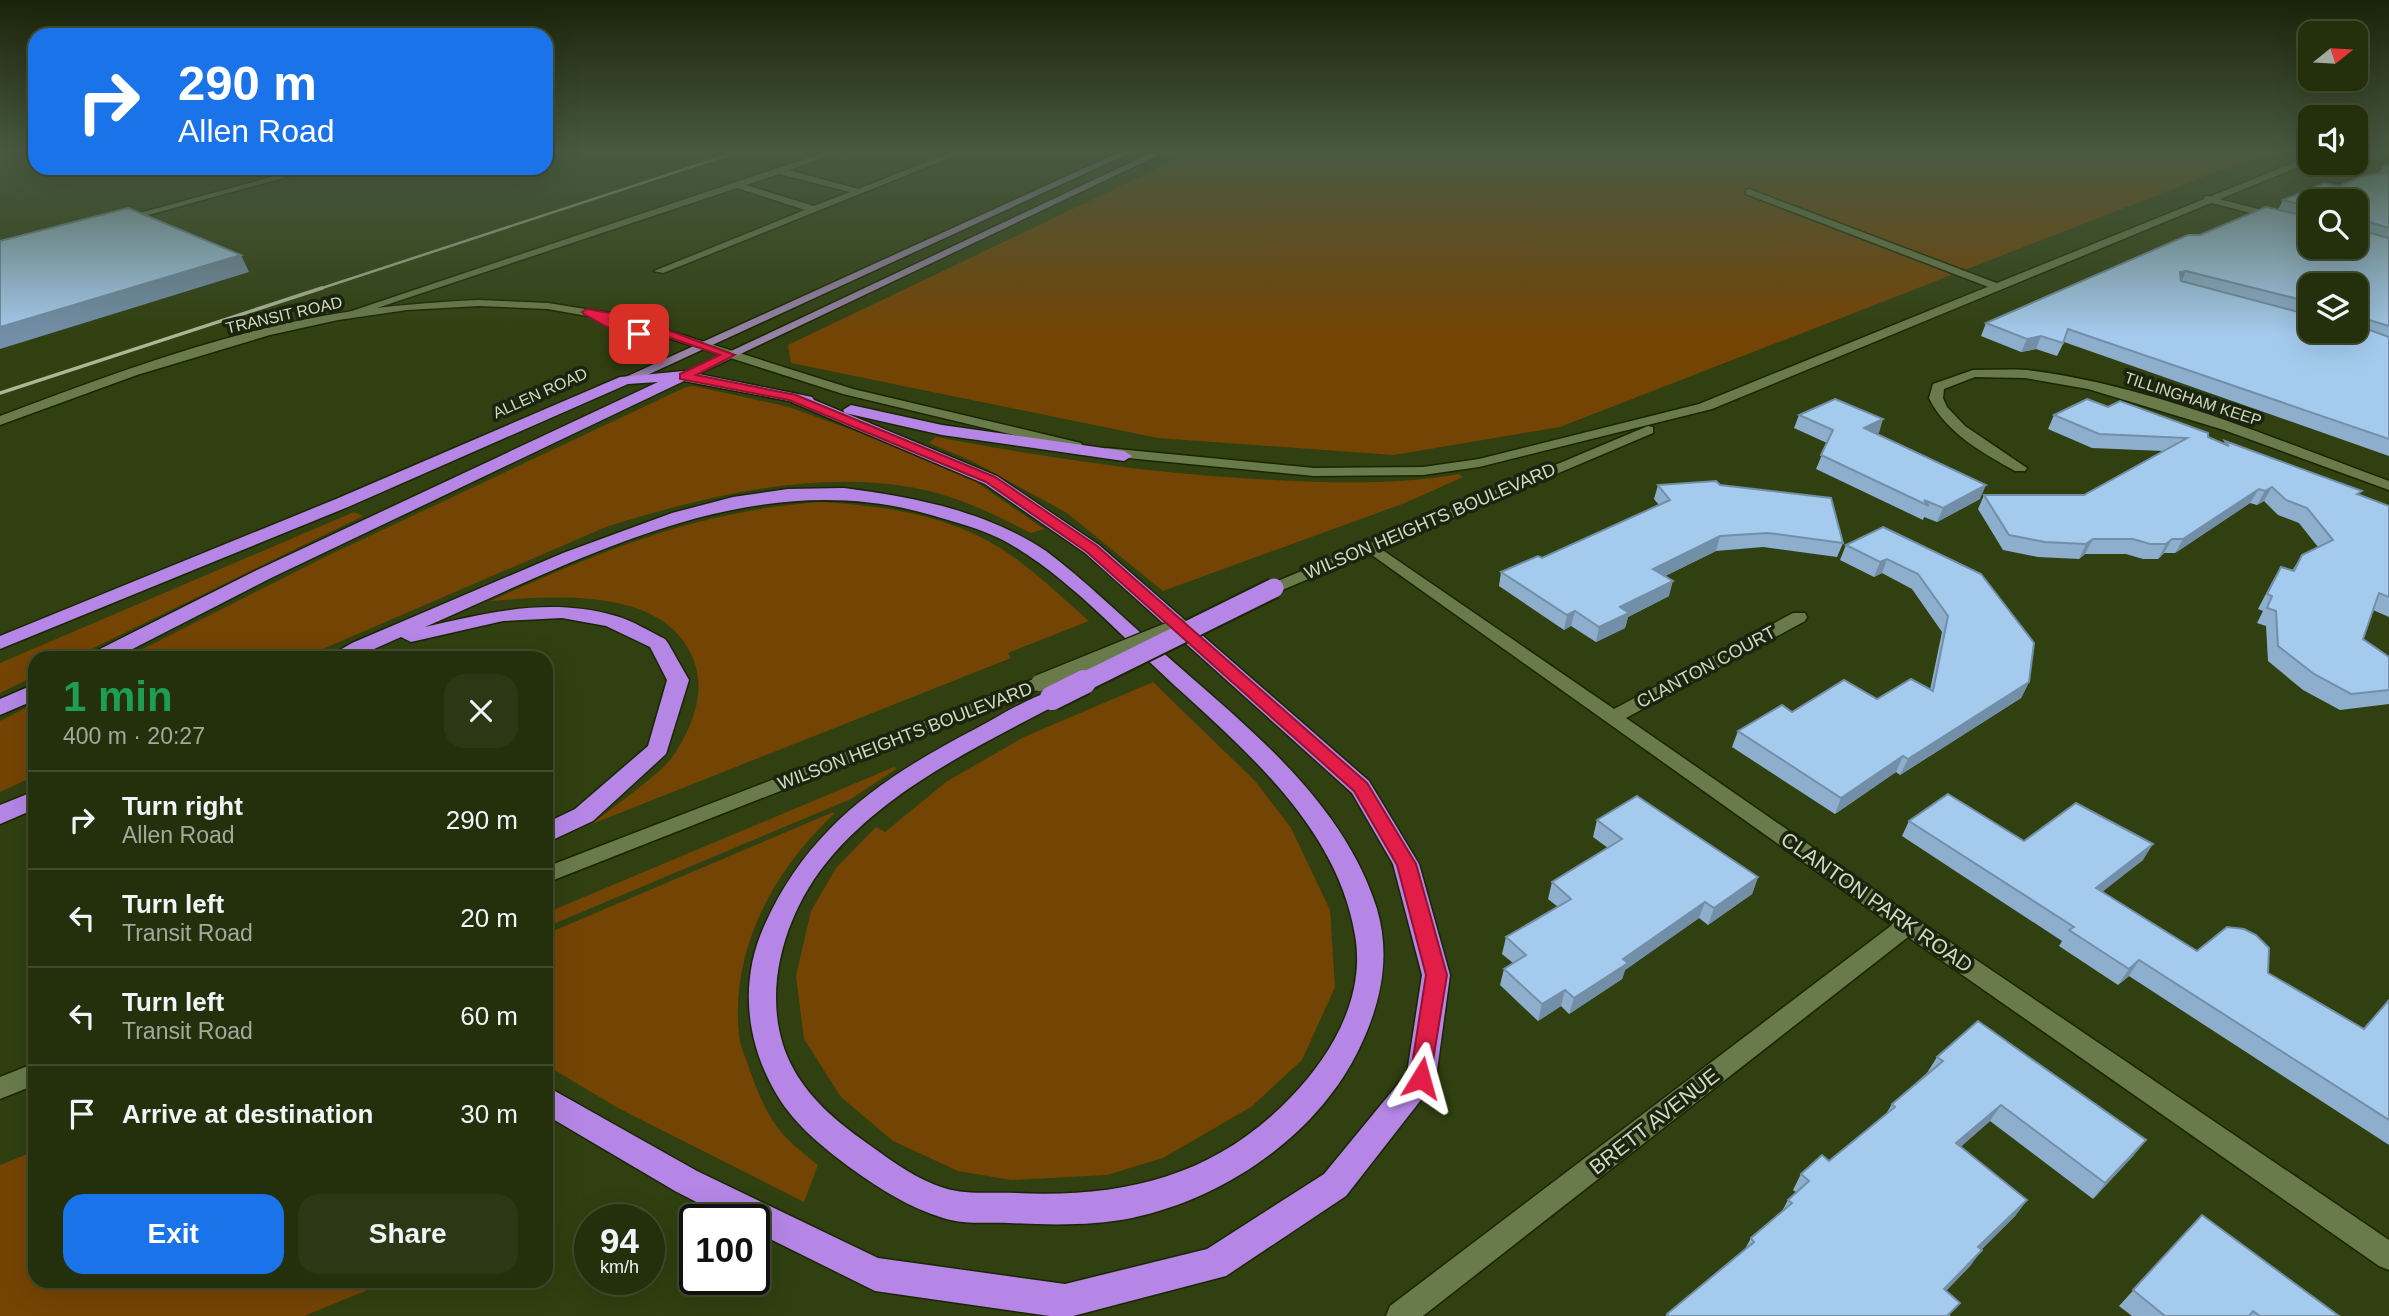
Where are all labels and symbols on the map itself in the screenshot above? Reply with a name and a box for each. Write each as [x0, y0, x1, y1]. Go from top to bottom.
north arrow [2298, 21, 2368, 91]
street label: TRANSIT ROAD [224, 293, 344, 337]
pin [609, 304, 669, 364]
street label: ALLEN ROAD [490, 365, 590, 421]
street label: TILLINGHAM KEEP [2122, 369, 2264, 429]
street label: WILSON HEIGHTS BOULEVARD [1301, 459, 1559, 583]
street label: CLANTON COURT [1633, 622, 1779, 712]
street label: WILSON HEIGHTS BOULEVARD [775, 678, 1035, 794]
street label: CLANTON PARK ROAD [1777, 827, 1977, 977]
position arrow [1384, 1041, 1458, 1115]
street label: BRETT AVENUE [1585, 1063, 1723, 1179]
speed limit sign: 100 [679, 1204, 770, 1295]

